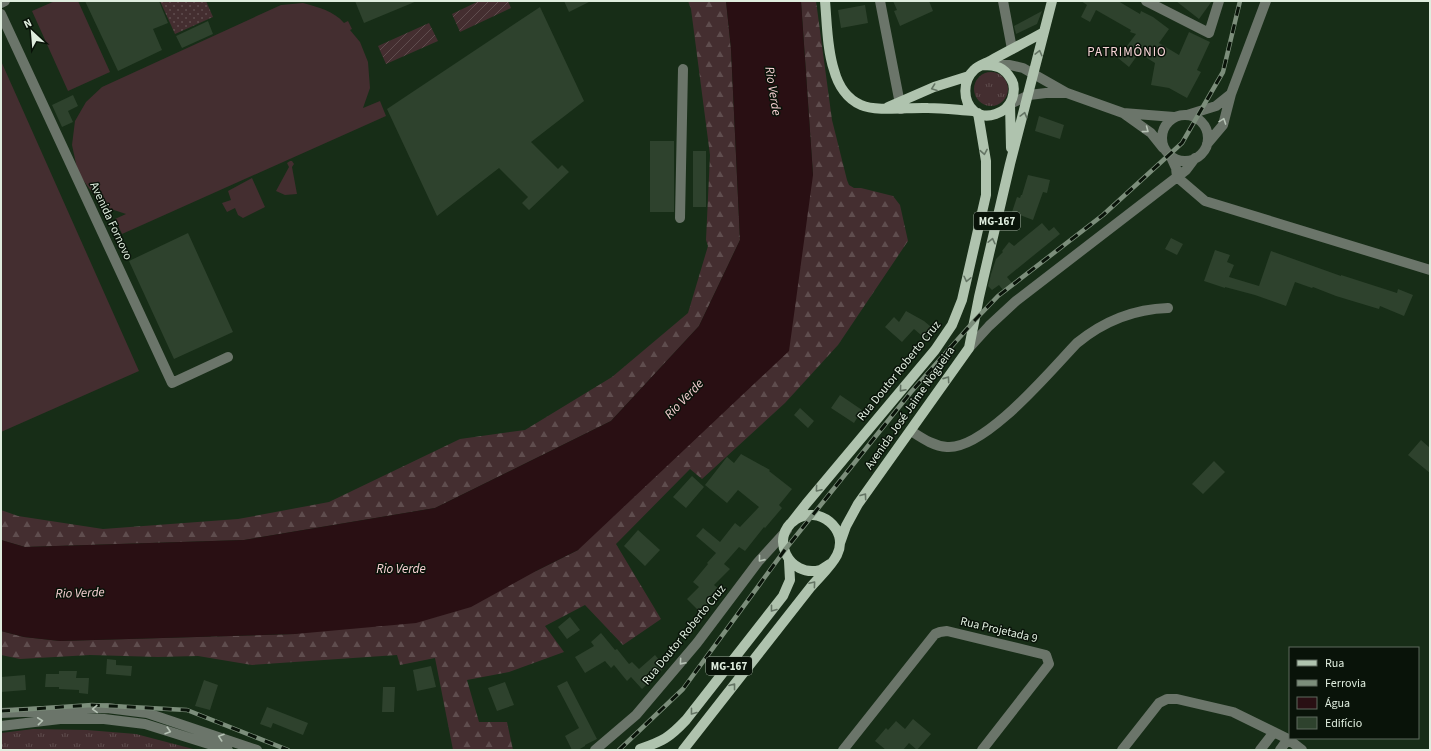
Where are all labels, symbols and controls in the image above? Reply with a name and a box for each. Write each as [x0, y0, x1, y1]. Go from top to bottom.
north arrow [12, 12, 52, 52]
text: N [21, 15, 34, 32]
district label: PATRIMÔNIO [1087, 43, 1167, 61]
one-way arrow [1034, 50, 1042, 56]
water label: Rio Verde [760, 65, 786, 117]
one-way arrow [930, 83, 937, 91]
one-way arrow [1019, 112, 1027, 118]
one-way arrow [1219, 118, 1227, 125]
one-way arrow [1142, 125, 1149, 132]
one-way arrow [980, 149, 988, 155]
street label: Avenida Fornovo [86, 179, 136, 263]
road number: MG-167 [974, 212, 1020, 230]
one-way arrow [987, 238, 996, 245]
one-way arrow [963, 276, 971, 282]
street label: Rua Doutor Roberto Cruz [853, 317, 945, 425]
street label: Avenida José Jaime Nogueira [861, 343, 959, 473]
water label: Rio Verde [660, 375, 708, 423]
one-way arrow [942, 376, 950, 383]
one-way arrow [899, 385, 906, 392]
one-way arrow [816, 484, 823, 491]
one-way arrow [859, 493, 867, 500]
one-way arrow [758, 554, 765, 561]
water label: Rio Verde [376, 560, 426, 578]
street label: Rua Doutor Roberto Cruz [638, 581, 730, 689]
one-way arrow [809, 581, 816, 589]
water label: Rio Verde [55, 583, 105, 603]
one-way arrow [771, 605, 778, 612]
street label: Rua Projetada 9 [959, 613, 1039, 647]
legend [1289, 647, 1419, 739]
text: Rua [1325, 655, 1344, 672]
one-way arrow [679, 657, 686, 664]
road number: MG-167 [706, 657, 752, 675]
text: Ferrovia [1325, 675, 1366, 692]
one-way arrow [728, 684, 735, 691]
text: Água [1325, 695, 1350, 712]
one-way arrow [92, 704, 98, 713]
one-way arrow [690, 707, 697, 714]
text: Edifício [1325, 715, 1362, 732]
one-way arrow [37, 717, 43, 726]
one-way arrow [164, 726, 171, 735]
one-way arrow [217, 733, 224, 741]

